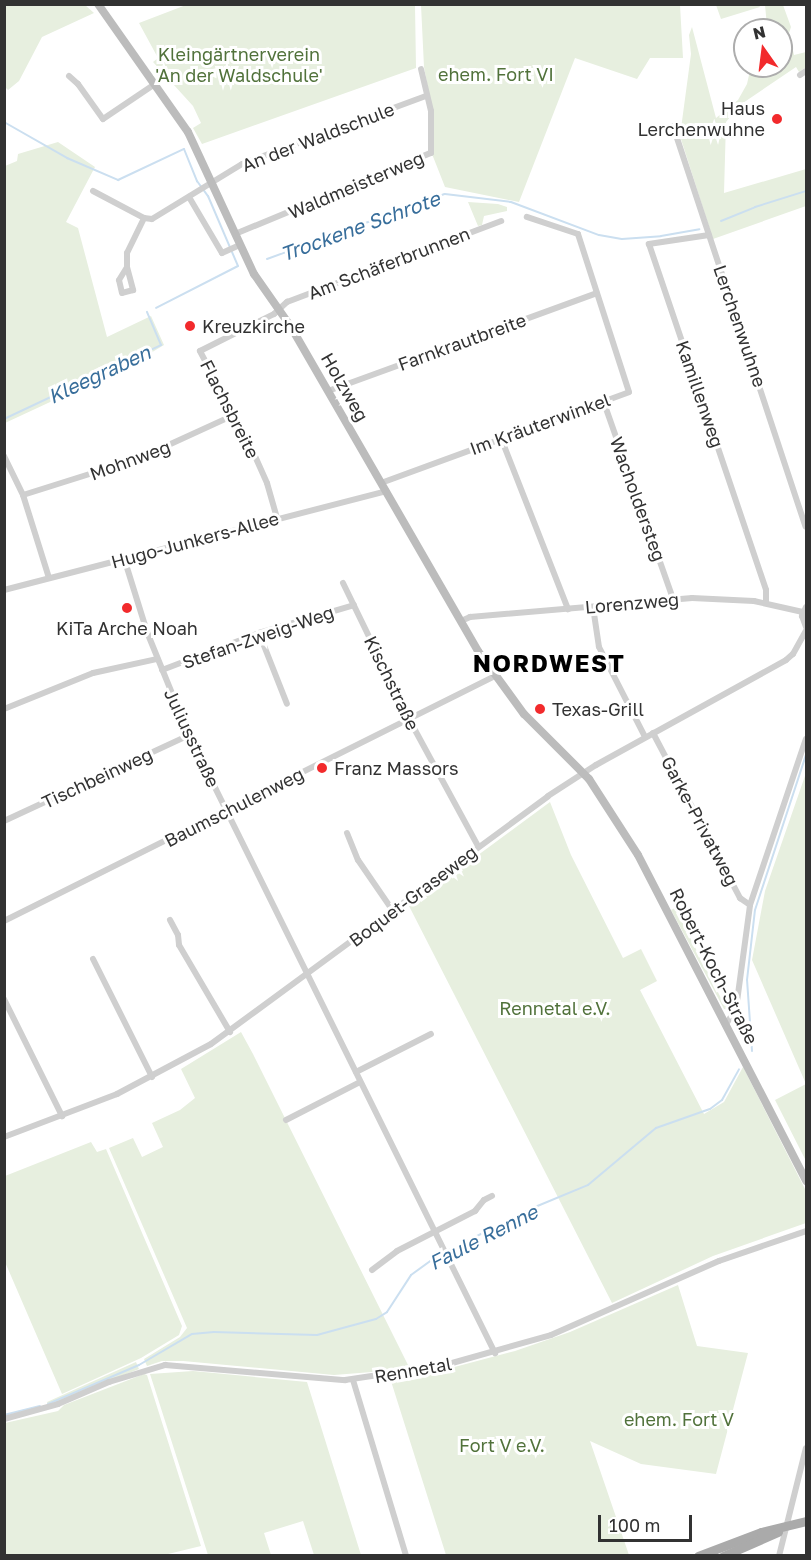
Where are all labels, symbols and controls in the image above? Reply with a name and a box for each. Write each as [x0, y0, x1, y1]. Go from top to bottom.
north arrow [733, 18, 793, 78]
text: N [751, 21, 767, 44]
park label: Kleingärtnerverein 'An der Waldschule' [155, 44, 323, 86]
park label: ehem. Fort VI [438, 63, 554, 85]
street label: An der Waldschule [239, 98, 397, 176]
place label: Haus Lerchenwuhne [637, 98, 765, 140]
marker: Haus Lerchenwuhne [770, 112, 784, 126]
street label: Waldmeisterweg [285, 147, 427, 223]
water label: Trockene Schrote [277, 186, 443, 266]
street label: Am Schäferbrunnen [305, 222, 473, 304]
street label: Lerchenwuhne [709, 262, 771, 390]
street label: Farnkrautbreite [395, 309, 529, 375]
place label: Kreuzkirche [202, 315, 305, 337]
marker: Kreuzkirche [183, 319, 197, 333]
street label: Kamillenweg [672, 338, 728, 450]
water label: Kleegraben [44, 340, 154, 408]
street label: Holzweg [317, 349, 373, 425]
street label: Flachsbreite [196, 356, 264, 462]
street label: Im Kräuterwinkel [467, 389, 613, 459]
street label: Wacholdersteg [605, 434, 671, 564]
street label: Mohnweg [87, 435, 173, 485]
street label: Hugo-Junkers-Allee [109, 507, 281, 573]
street label: Lorenzweg [584, 588, 680, 618]
marker: KiTa Arche Noah [120, 601, 134, 615]
street label: Stefan-Zweig-Weg [179, 601, 337, 673]
place label: KiTa Arche Noah [56, 617, 198, 639]
street label: Kischstraße [360, 632, 424, 734]
district label: NORDWEST [473, 649, 625, 677]
street label: Juliusstraße [160, 685, 224, 791]
place label: Texas-Grill [552, 698, 644, 720]
marker: Texas-Grill [533, 702, 547, 716]
street label: Tischbeinweg [38, 743, 156, 813]
street label: Garke-Privatweg [657, 753, 743, 889]
place label: Franz Massors [334, 757, 459, 779]
marker: Franz Massors [315, 761, 329, 775]
street label: Baumschulenweg [161, 763, 307, 851]
street label: Boquet-Graseweg [345, 841, 481, 951]
street label: Robert-Koch-Straße [665, 884, 763, 1048]
park label: Rennetal e.V. [499, 997, 611, 1019]
water label: Faule Renne [425, 1199, 541, 1275]
street label: Rennetal [373, 1353, 453, 1387]
park label: ehem. Fort V [624, 1408, 734, 1430]
park label: Fort V e.V. [459, 1434, 545, 1456]
scale bar [601, 1503, 696, 1541]
text: 100 m [609, 1514, 660, 1536]

